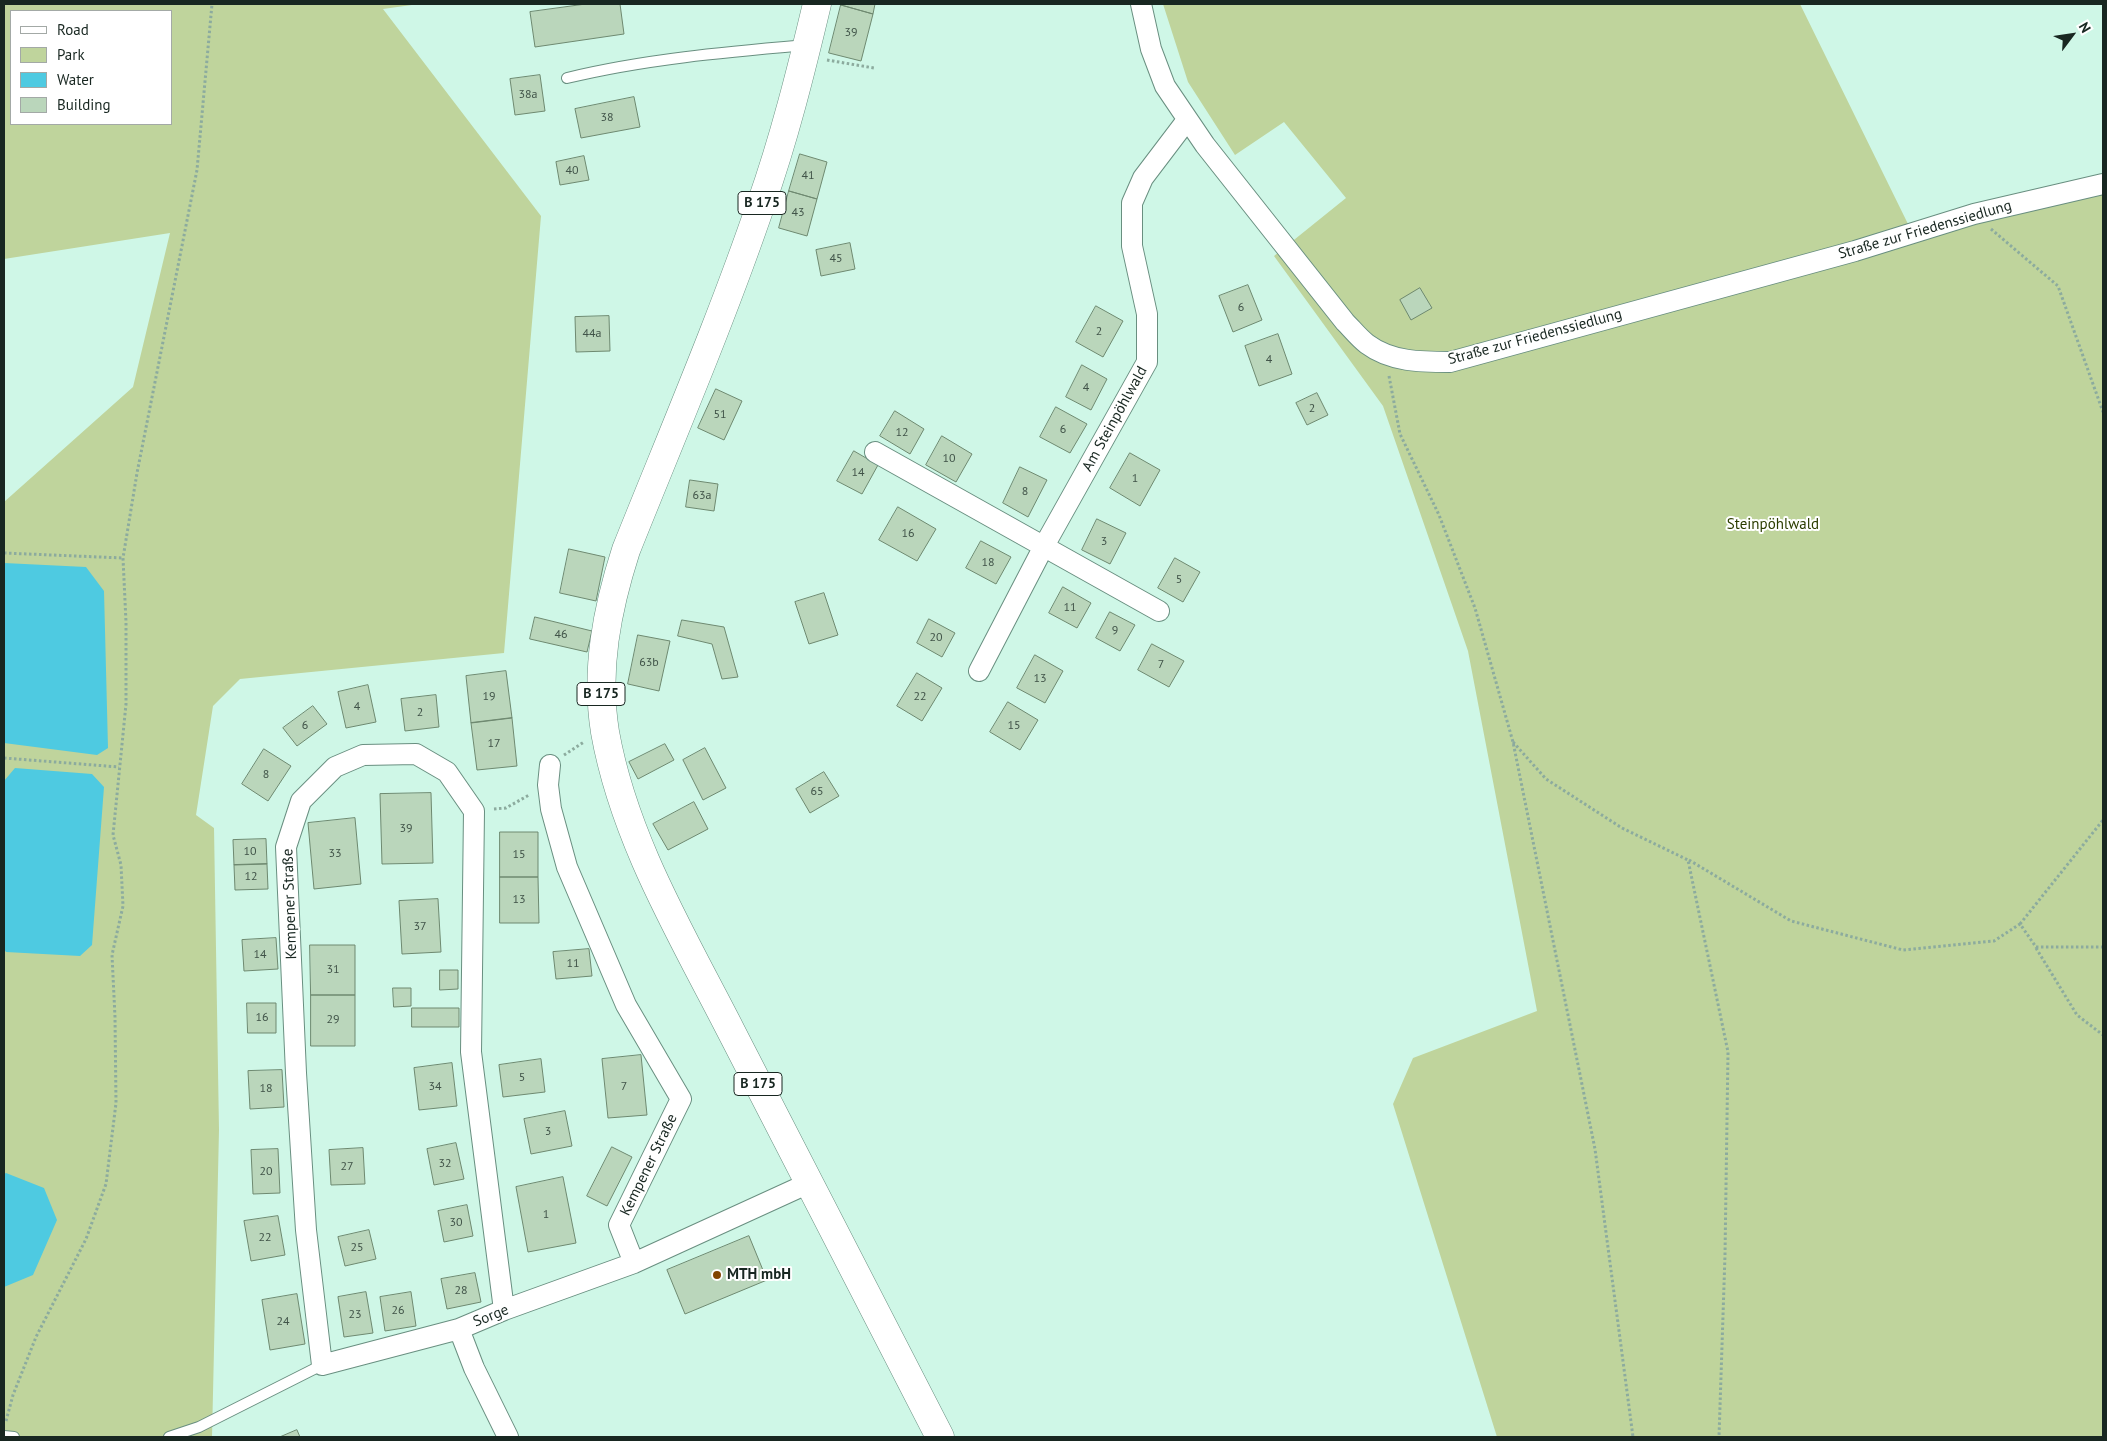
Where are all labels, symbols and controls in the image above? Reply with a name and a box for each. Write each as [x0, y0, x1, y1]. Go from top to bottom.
legend [10, 10, 172, 125]
north arrow [2047, 10, 2097, 60]
text: N [2075, 19, 2095, 36]
text: Road [57, 20, 89, 39]
house number: 39 [844, 26, 858, 40]
text: Park [57, 45, 85, 64]
text: Water [57, 70, 94, 89]
house number: 38a [518, 88, 538, 102]
text: Building [57, 95, 111, 114]
house number: 38 [600, 111, 614, 125]
house number: 40 [565, 164, 579, 178]
house number: 41 [801, 169, 815, 183]
road number: B 175 [738, 192, 786, 214]
street label: Straße zur Friedenssiedlung [1836, 197, 2014, 263]
house number: 43 [791, 206, 805, 220]
house number: 45 [829, 252, 843, 266]
house number: 6 [1238, 301, 1244, 315]
street label: Straße zur Friedenssiedlung [1446, 305, 1624, 369]
house number: 2 [1096, 325, 1102, 339]
house number: 44a [582, 327, 602, 341]
house number: 4 [1266, 353, 1272, 367]
street label: Am Steinpöhlwald [1079, 363, 1151, 475]
house number: 4 [1083, 381, 1089, 395]
house number: 2 [1309, 402, 1315, 416]
house number: 51 [713, 408, 727, 422]
house number: 6 [1060, 423, 1066, 437]
house number: 12 [895, 426, 909, 440]
house number: 10 [942, 452, 956, 466]
house number: 14 [851, 466, 865, 480]
house number: 1 [1132, 472, 1138, 486]
house number: 8 [1022, 485, 1028, 499]
house number: 63a [692, 489, 712, 503]
park label: Steinpöhlwald [1727, 516, 1819, 534]
house number: 16 [901, 527, 915, 541]
house number: 3 [1101, 535, 1107, 549]
house number: 18 [981, 556, 995, 570]
house number: 5 [1176, 573, 1182, 587]
house number: 11 [1063, 601, 1077, 615]
house number: 9 [1112, 624, 1118, 638]
house number: 46 [554, 628, 568, 642]
house number: 20 [929, 631, 943, 645]
house number: 63b [639, 656, 659, 670]
house number: 7 [1158, 658, 1164, 672]
house number: 13 [1033, 672, 1047, 686]
road number: B 175 [577, 682, 625, 706]
house number: 19 [482, 690, 496, 704]
house number: 22 [913, 690, 927, 704]
house number: 4 [354, 700, 360, 714]
house number: 2 [417, 706, 423, 720]
house number: 6 [302, 719, 308, 733]
house number: 15 [1007, 719, 1021, 733]
house number: 17 [487, 737, 501, 751]
house number: 8 [263, 768, 269, 782]
house number: 65 [810, 785, 824, 799]
house number: 39 [399, 822, 413, 836]
house number: 10 [243, 845, 257, 859]
house number: 33 [328, 847, 342, 861]
street label: Kempener Straße [279, 848, 301, 960]
house number: 15 [512, 848, 526, 862]
house number: 12 [244, 870, 258, 884]
house number: 13 [512, 893, 526, 907]
house number: 37 [413, 920, 427, 934]
house number: 14 [253, 948, 267, 962]
house number: 11 [566, 957, 580, 971]
house number: 31 [326, 963, 340, 977]
house number: 16 [255, 1011, 269, 1025]
house number: 29 [326, 1013, 340, 1027]
house number: 5 [519, 1071, 525, 1085]
road number: B 175 [734, 1072, 782, 1096]
house number: 34 [428, 1080, 442, 1094]
house number: 7 [621, 1080, 627, 1094]
house number: 18 [259, 1082, 273, 1096]
street label: Kempener Straße [617, 1111, 681, 1219]
house number: 3 [545, 1125, 551, 1139]
house number: 32 [438, 1157, 452, 1171]
house number: 27 [340, 1160, 354, 1174]
house number: 20 [259, 1165, 273, 1179]
house number: 1 [543, 1208, 549, 1222]
house number: 30 [449, 1216, 463, 1230]
house number: 22 [258, 1231, 272, 1245]
house number: 25 [350, 1241, 364, 1255]
place label: MTH mbH [727, 1266, 791, 1284]
marker: MTH mbH [711, 1269, 723, 1281]
house number: 28 [454, 1284, 468, 1298]
street label: Sorge [471, 1301, 511, 1331]
house number: 26 [391, 1304, 405, 1318]
house number: 23 [348, 1308, 362, 1322]
house number: 24 [276, 1315, 290, 1329]

